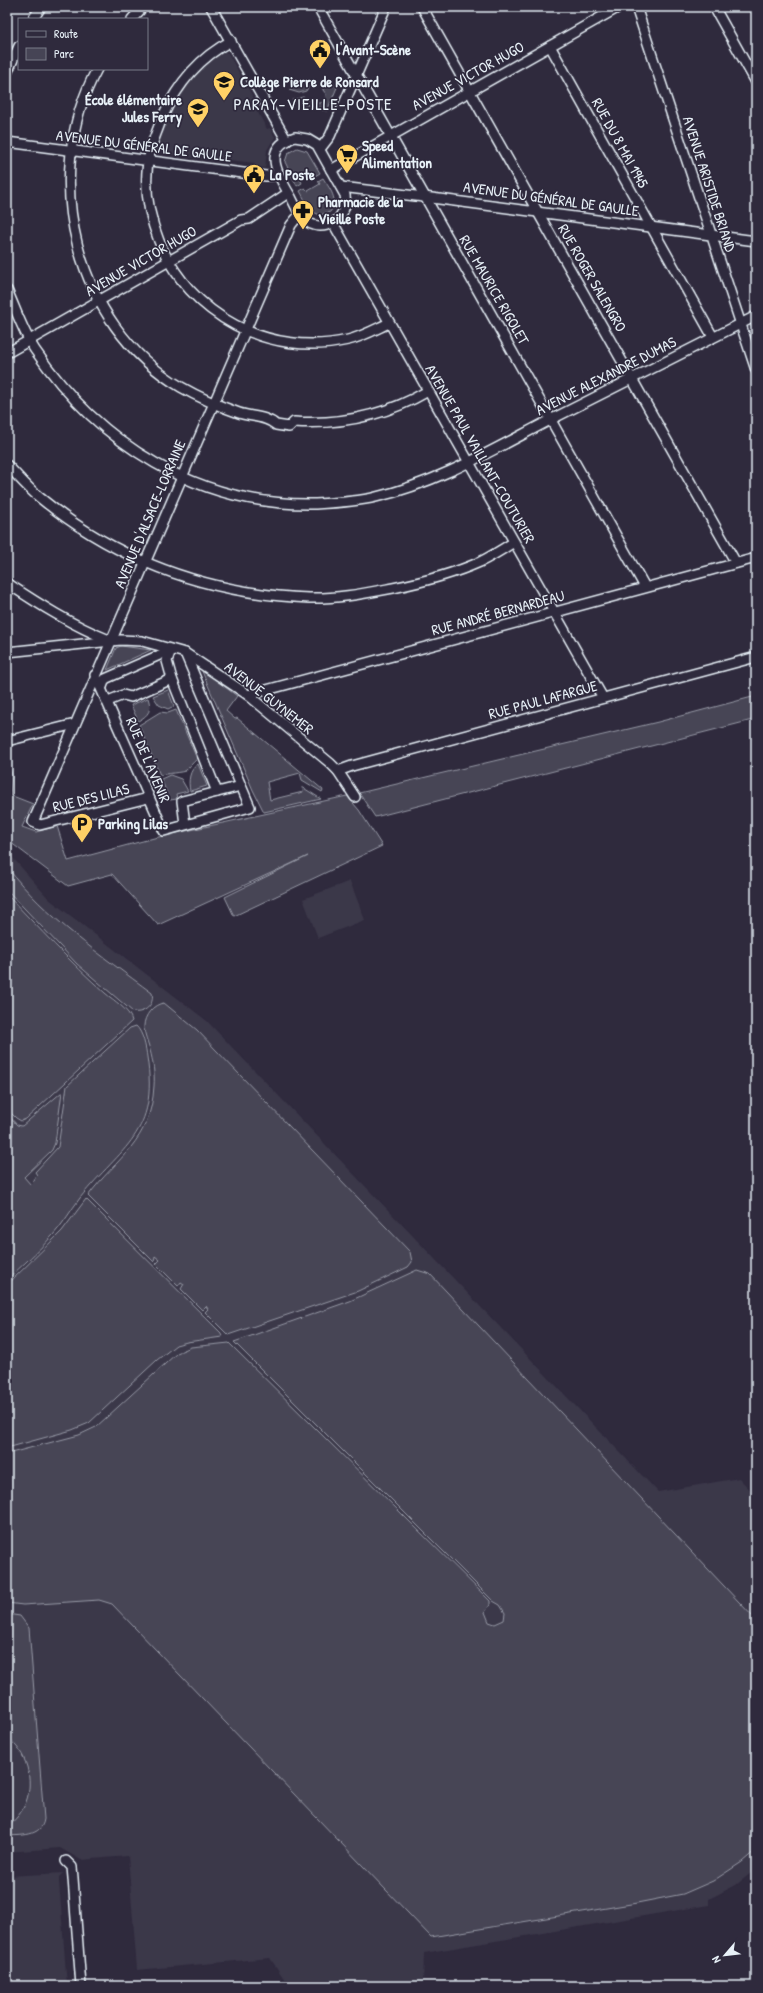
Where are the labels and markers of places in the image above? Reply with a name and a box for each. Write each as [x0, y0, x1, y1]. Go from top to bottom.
public building icon: l'Avant-Scène [307, 37, 333, 70]
place label: l'Avant-Scène [336, 39, 411, 60]
school or university icon: Collège Pierre de Ronsard [211, 69, 237, 102]
place label: Collège Pierre de Ronsard [240, 71, 379, 93]
place label: École élémentaire Jules Ferry [85, 89, 183, 128]
school or university icon: École élémentaire Jules Ferry [185, 96, 211, 129]
place label: Speed Alimentation [362, 135, 432, 173]
supermarket icon: Speed Alimentation [334, 142, 360, 175]
public building icon: La Poste [241, 162, 267, 195]
place label: La Poste [270, 164, 315, 185]
place label: Pharmacie de la Vieille Poste [318, 191, 403, 229]
pharmacy icon: Pharmacie de la Vieille Poste [290, 198, 316, 231]
parking icon: Parking Lilas [69, 811, 95, 844]
place label: Parking Lilas [98, 813, 168, 835]

